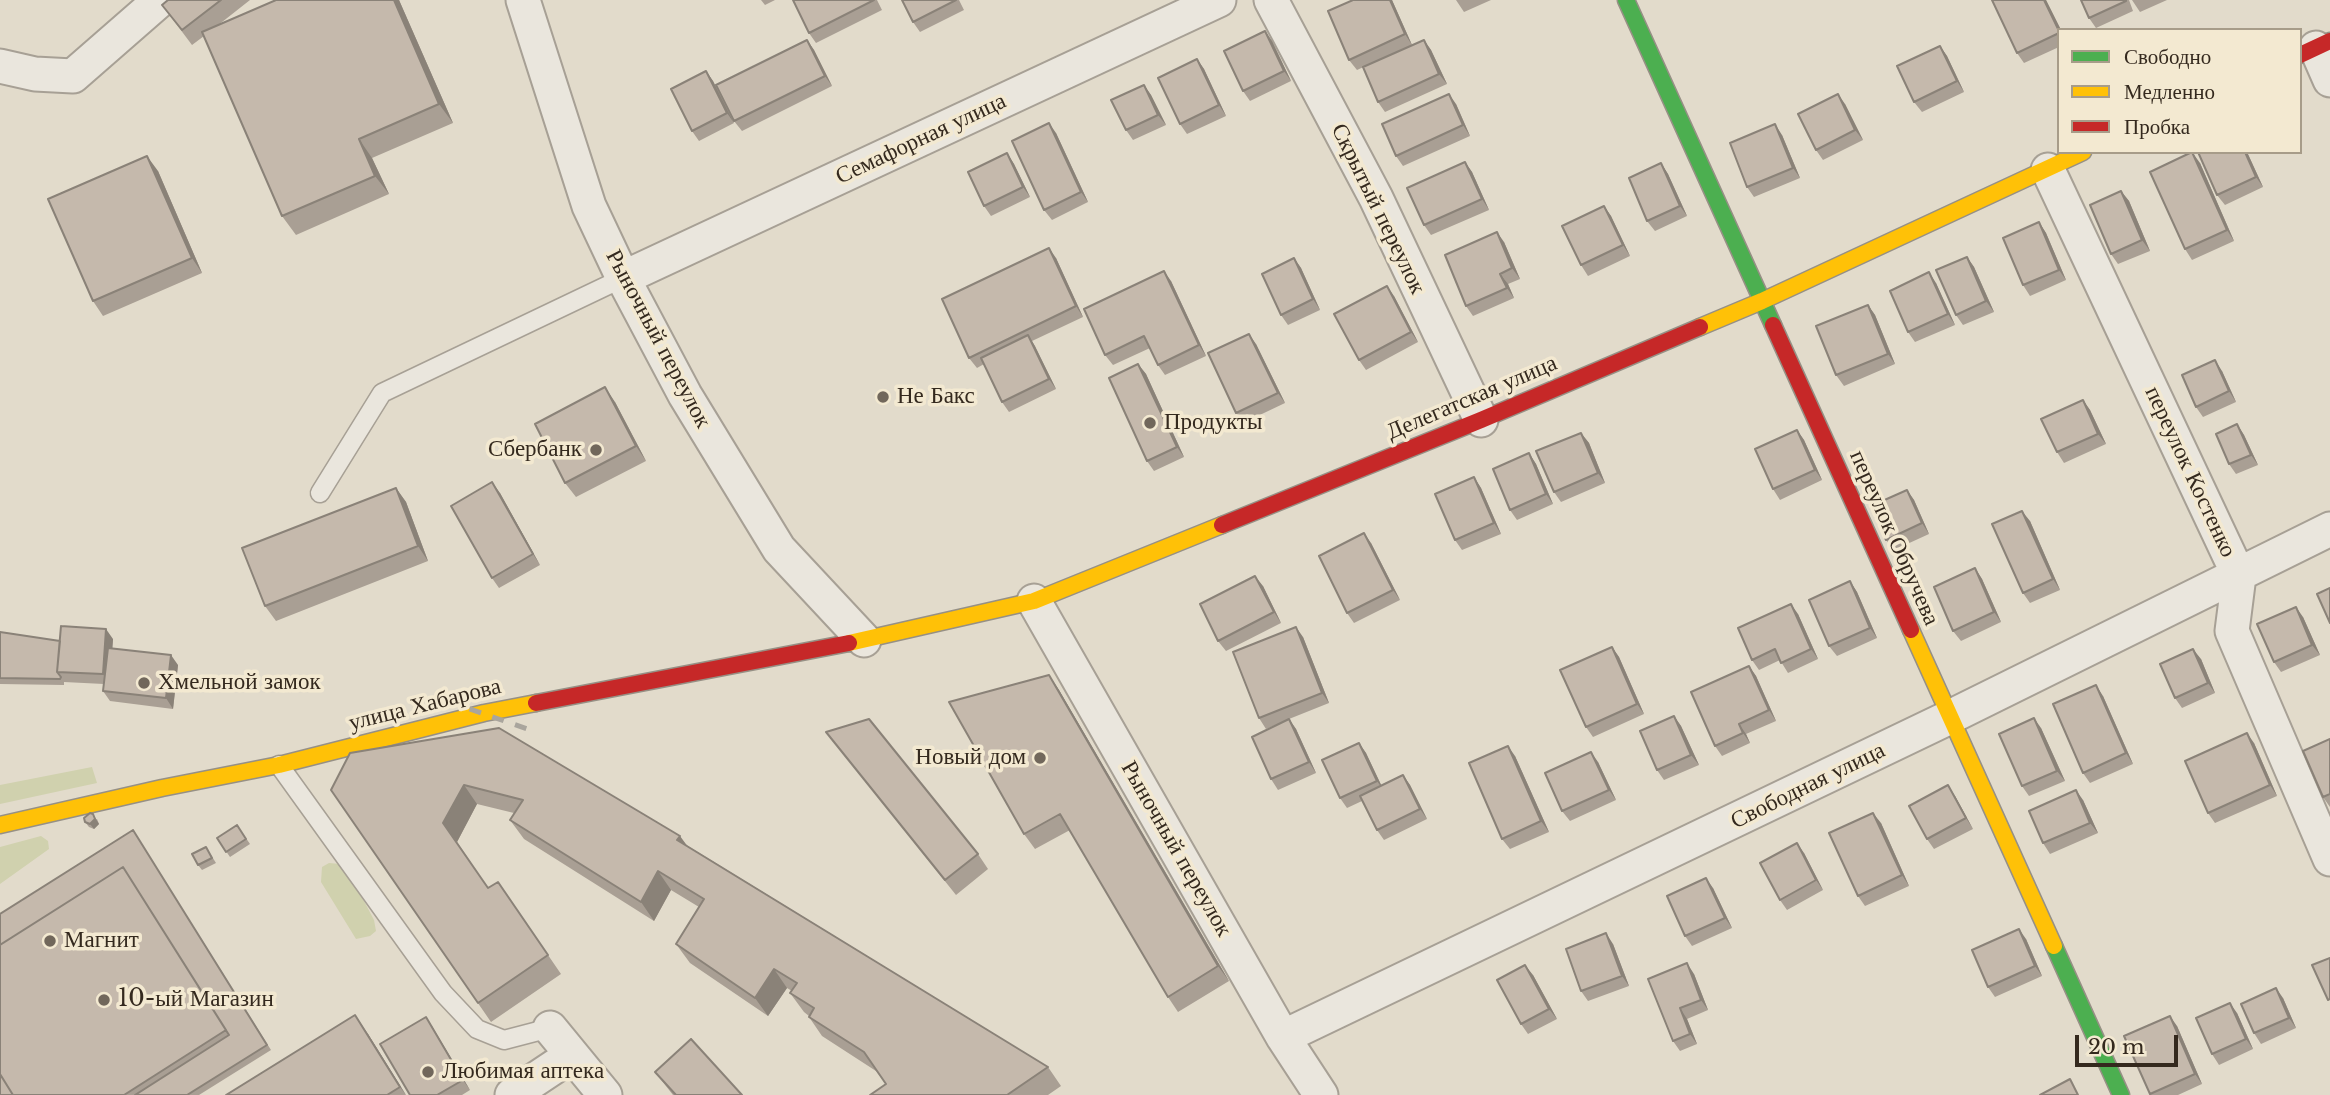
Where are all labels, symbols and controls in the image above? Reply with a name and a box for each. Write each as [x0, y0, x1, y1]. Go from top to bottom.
legend [2057, 28, 2302, 154]
text: Свободно [2124, 44, 2211, 70]
text: Медленно [2124, 79, 2215, 105]
street label: Семафорная улица [831, 87, 1011, 191]
text: Пробка [2124, 114, 2190, 140]
street label: Скрытый переулок [1325, 119, 1431, 299]
street label: Рыночный переулок [599, 245, 717, 433]
street label: Делегатская улица [1383, 350, 1561, 446]
street label: переулок Костенко [2138, 382, 2242, 562]
place label: Не Бакс [897, 383, 975, 411]
marker: Не Бакс [875, 389, 891, 405]
place label: Продукты [1164, 409, 1263, 437]
marker: Продукты [1142, 415, 1158, 431]
place label: Сбербанк [488, 436, 582, 464]
marker: Сбербанк [588, 442, 604, 458]
street label: переулок Обручева [1843, 446, 1945, 630]
place label: Хмельной замок [158, 669, 321, 697]
street label: улица Хабарова [346, 673, 504, 737]
marker: Хмельной замок [136, 675, 152, 691]
street label: Свободная улица [1726, 737, 1890, 835]
place label: Новый дом [915, 744, 1026, 772]
marker: Новый дом [1032, 750, 1048, 766]
street label: Рыночный переулок [1115, 756, 1237, 942]
place label: Магнит [64, 927, 139, 955]
marker: Магнит [42, 933, 58, 949]
place label: 10-ый Магазин [118, 986, 274, 1014]
marker: 10-ый Магазин [96, 992, 112, 1008]
scale bar [2078, 1021, 2181, 1066]
text: 20 m [2088, 1034, 2145, 1060]
place label: Любимая аптека [442, 1058, 604, 1086]
marker: Любимая аптека [420, 1064, 436, 1080]

